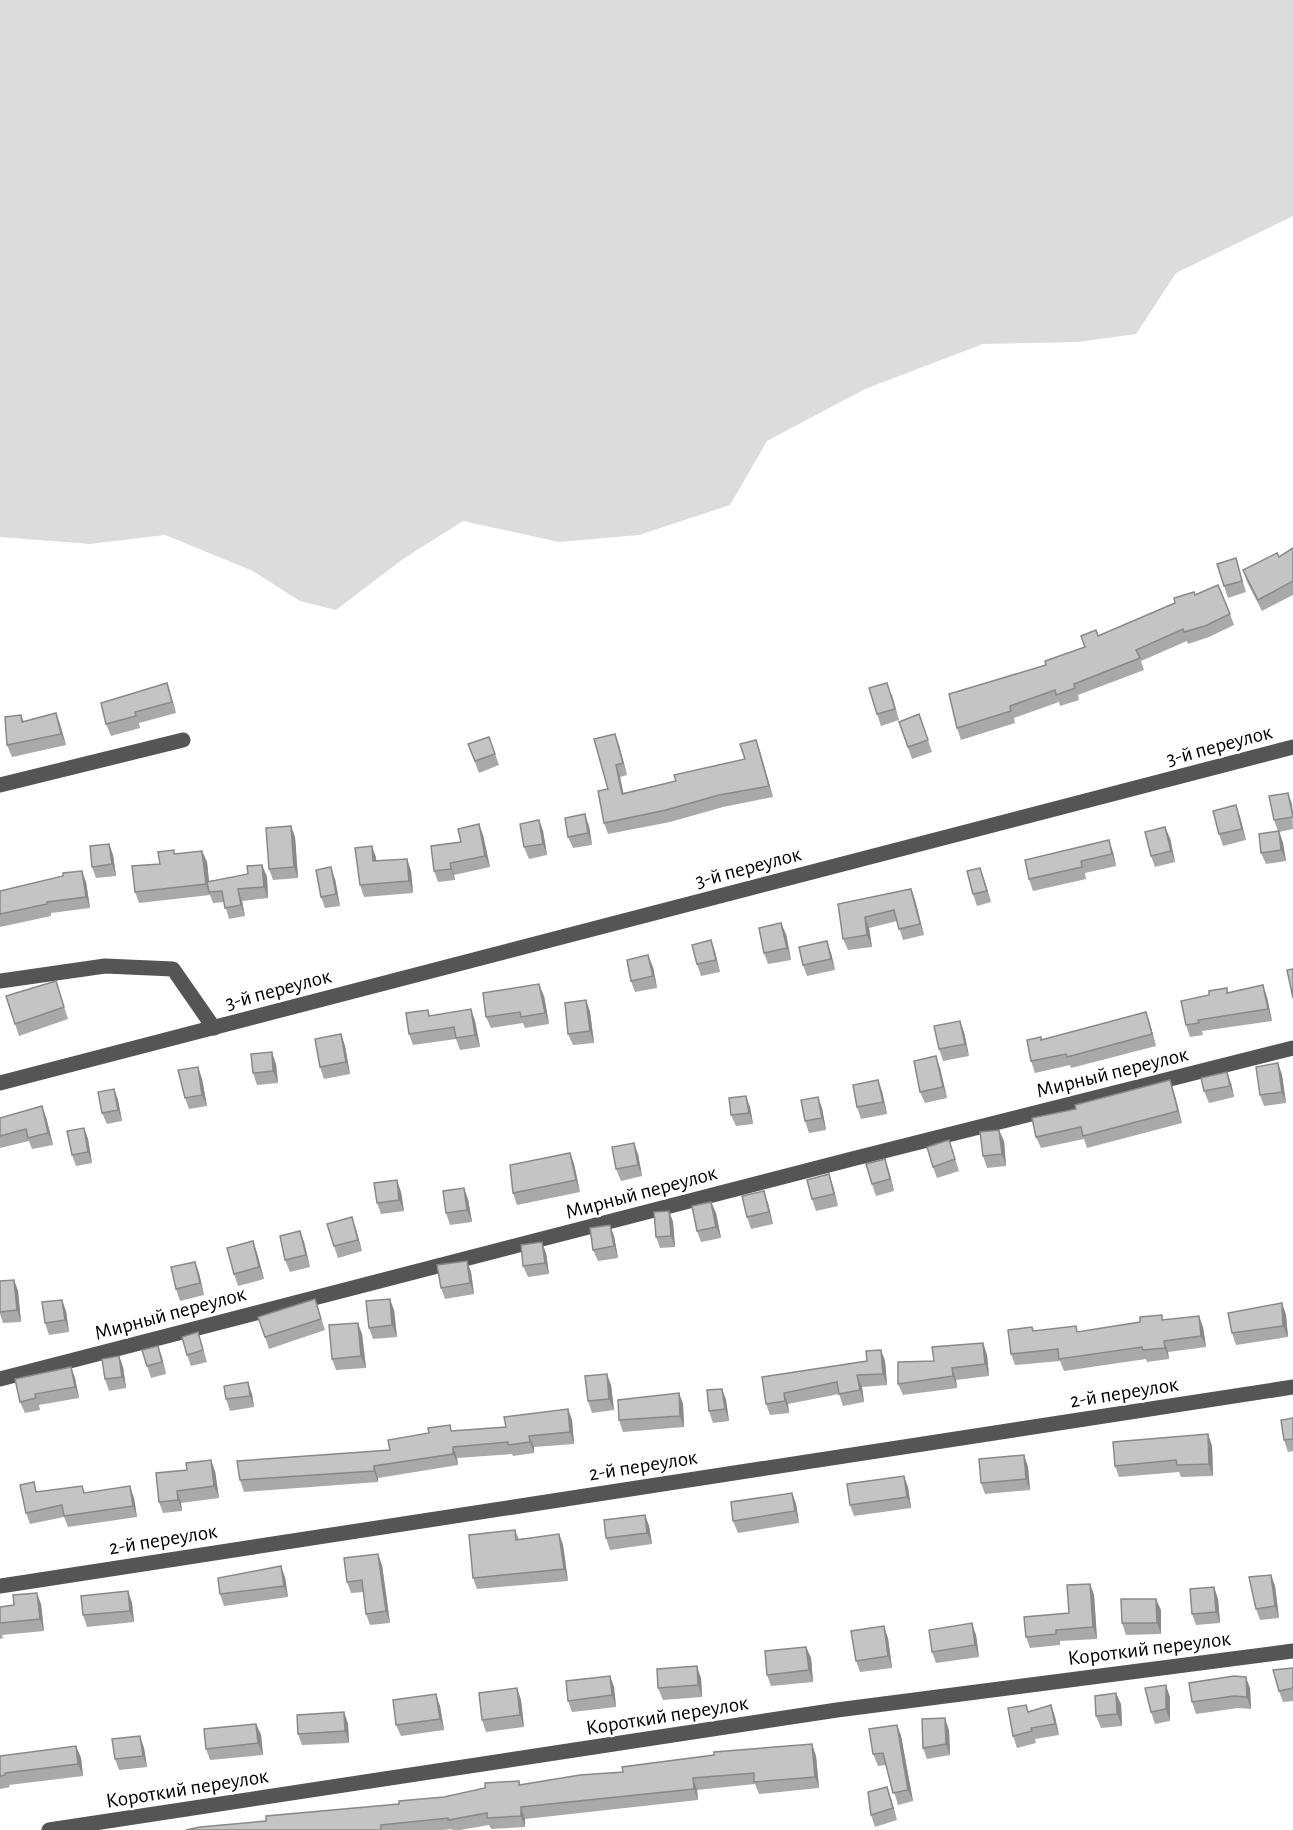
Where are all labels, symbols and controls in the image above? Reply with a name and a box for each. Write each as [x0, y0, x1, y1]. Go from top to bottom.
street label: 3-й переулок [1164, 721, 1275, 770]
street label: 3-й переулок [693, 843, 804, 892]
street label: 3-й переулок [223, 965, 334, 1014]
street label: Мирный переулок [1034, 1043, 1191, 1102]
street label: Мирный переулок [563, 1162, 719, 1223]
street label: Мирный переулок [92, 1283, 248, 1344]
street label: 2-й переулок [1068, 1374, 1180, 1411]
street label: 2-й переулок [587, 1447, 699, 1484]
street label: 2-й переулок [107, 1521, 219, 1558]
street label: Короткий переулок [1066, 1628, 1232, 1669]
street label: Короткий переулок [584, 1692, 750, 1739]
street label: Короткий переулок [104, 1765, 270, 1812]

